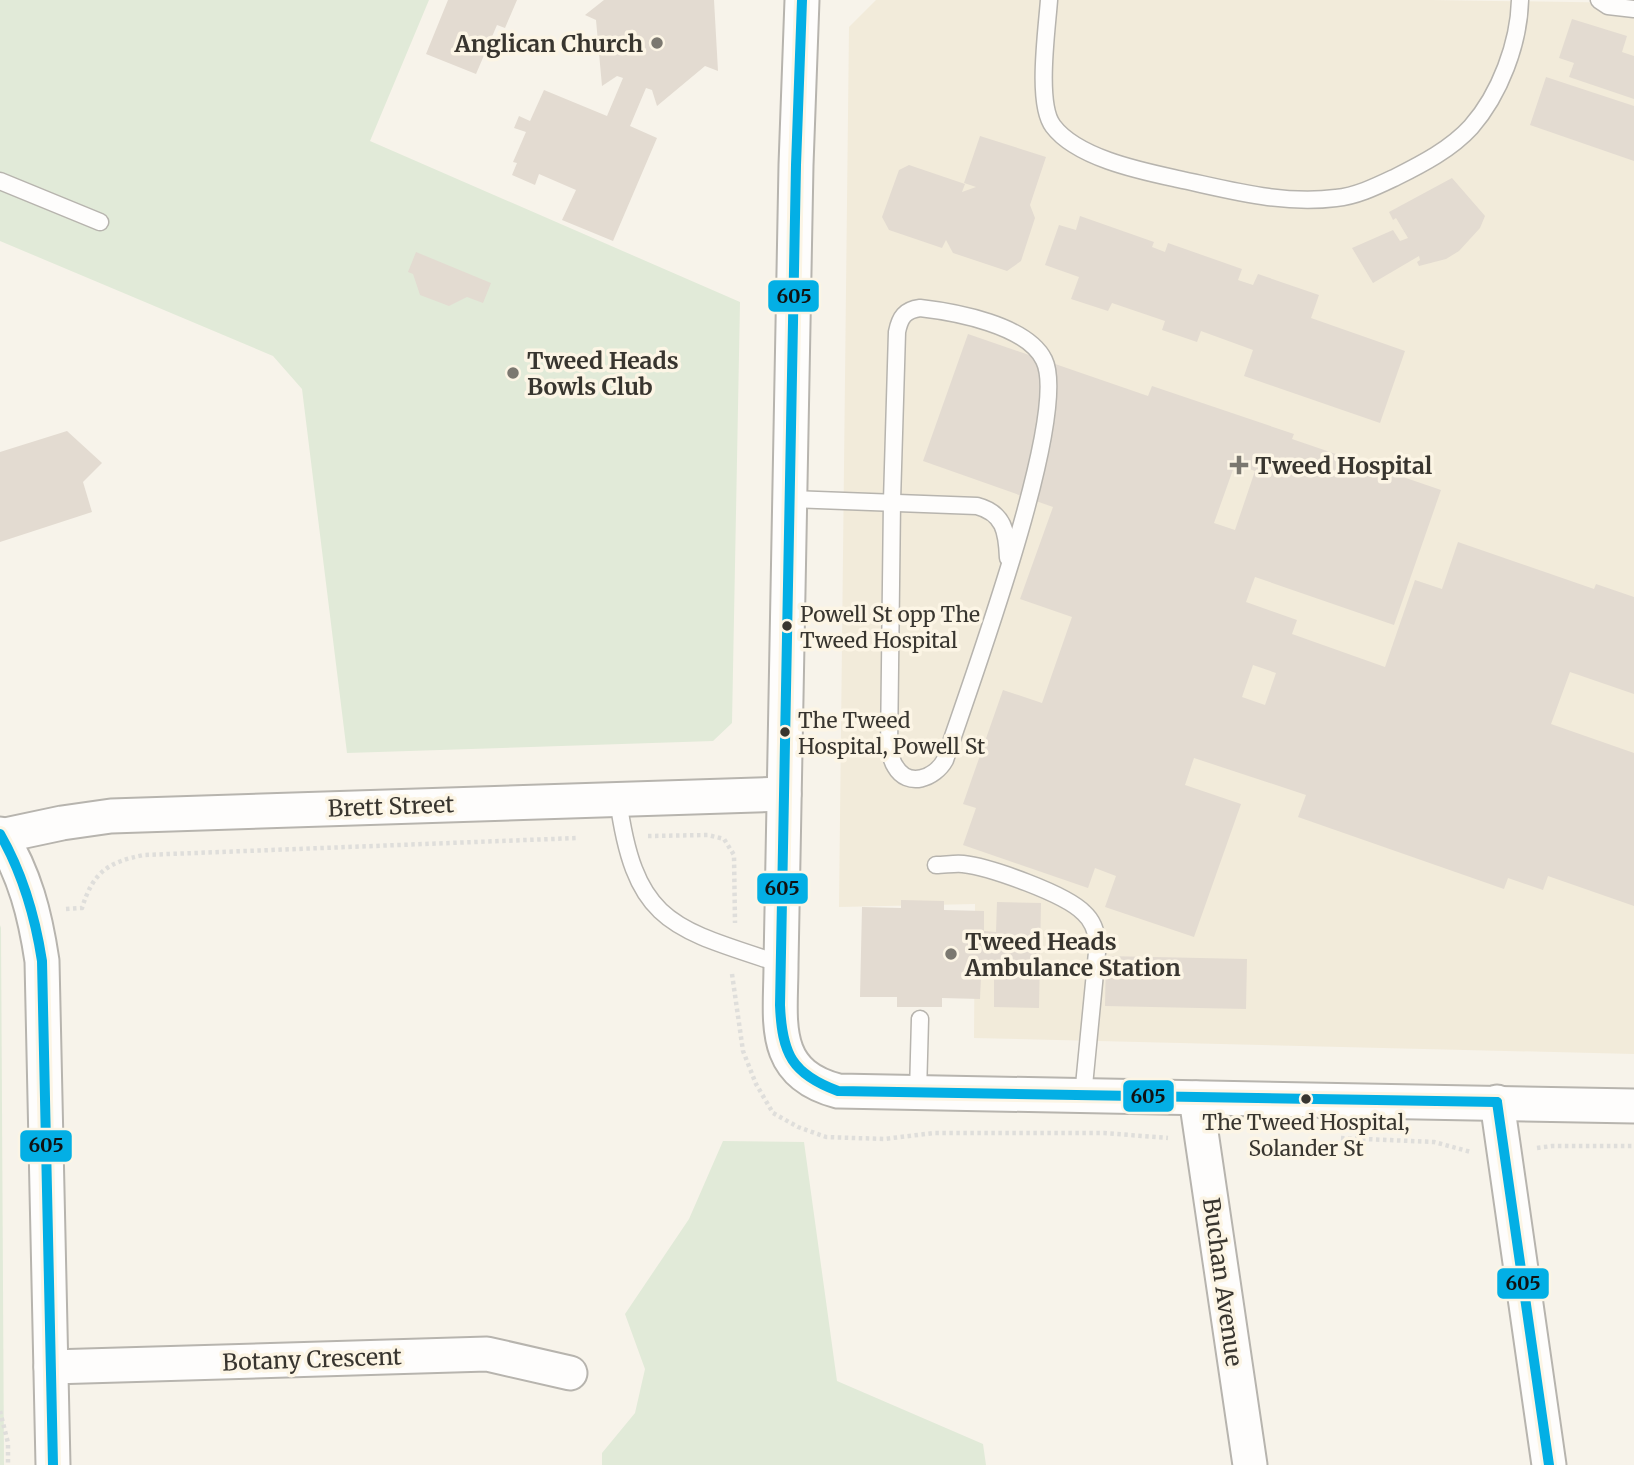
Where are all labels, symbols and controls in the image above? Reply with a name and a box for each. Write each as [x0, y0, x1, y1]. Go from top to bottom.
place label: Anglican Church [453, 29, 643, 58]
marker: Anglican Church [649, 35, 665, 51]
line badge: 605 [767, 279, 820, 313]
text: 605 [777, 284, 812, 308]
place label: Tweed Heads Bowls Club [527, 346, 679, 401]
marker: Tweed Heads Bowls Club [505, 365, 521, 381]
place label: Tweed Hospital [1255, 451, 1433, 480]
marker: Tweed Hospital [1229, 455, 1249, 475]
place label: Powell St opp The Tweed Hospital [800, 601, 980, 654]
marker: Powell St opp The Tweed Hospital [780, 619, 794, 633]
place label: The Tweed Hospital, Powell St [798, 707, 985, 760]
marker: The Tweed Hospital, Powell St [778, 725, 792, 739]
street label: Brett Street [327, 789, 455, 823]
line badge: 605 [756, 872, 809, 905]
text: 605 [765, 876, 800, 900]
place label: Tweed Heads Ambulance Station [964, 927, 1181, 982]
marker: Tweed Heads Ambulance Station [943, 946, 959, 962]
line badge: 605 [1122, 1079, 1175, 1113]
text: 605 [1131, 1084, 1166, 1108]
marker: The Tweed Hospital, Solander St [1299, 1092, 1313, 1106]
place label: The Tweed Hospital, Solander St [1202, 1109, 1410, 1162]
line badge: 605 [19, 1129, 73, 1163]
text: 605 [29, 1133, 64, 1157]
street label: Buchan Avenue [1197, 1196, 1249, 1368]
line badge: 605 [1496, 1267, 1550, 1300]
text: 605 [1506, 1271, 1541, 1295]
street label: Botany Crescent [222, 1341, 402, 1377]

